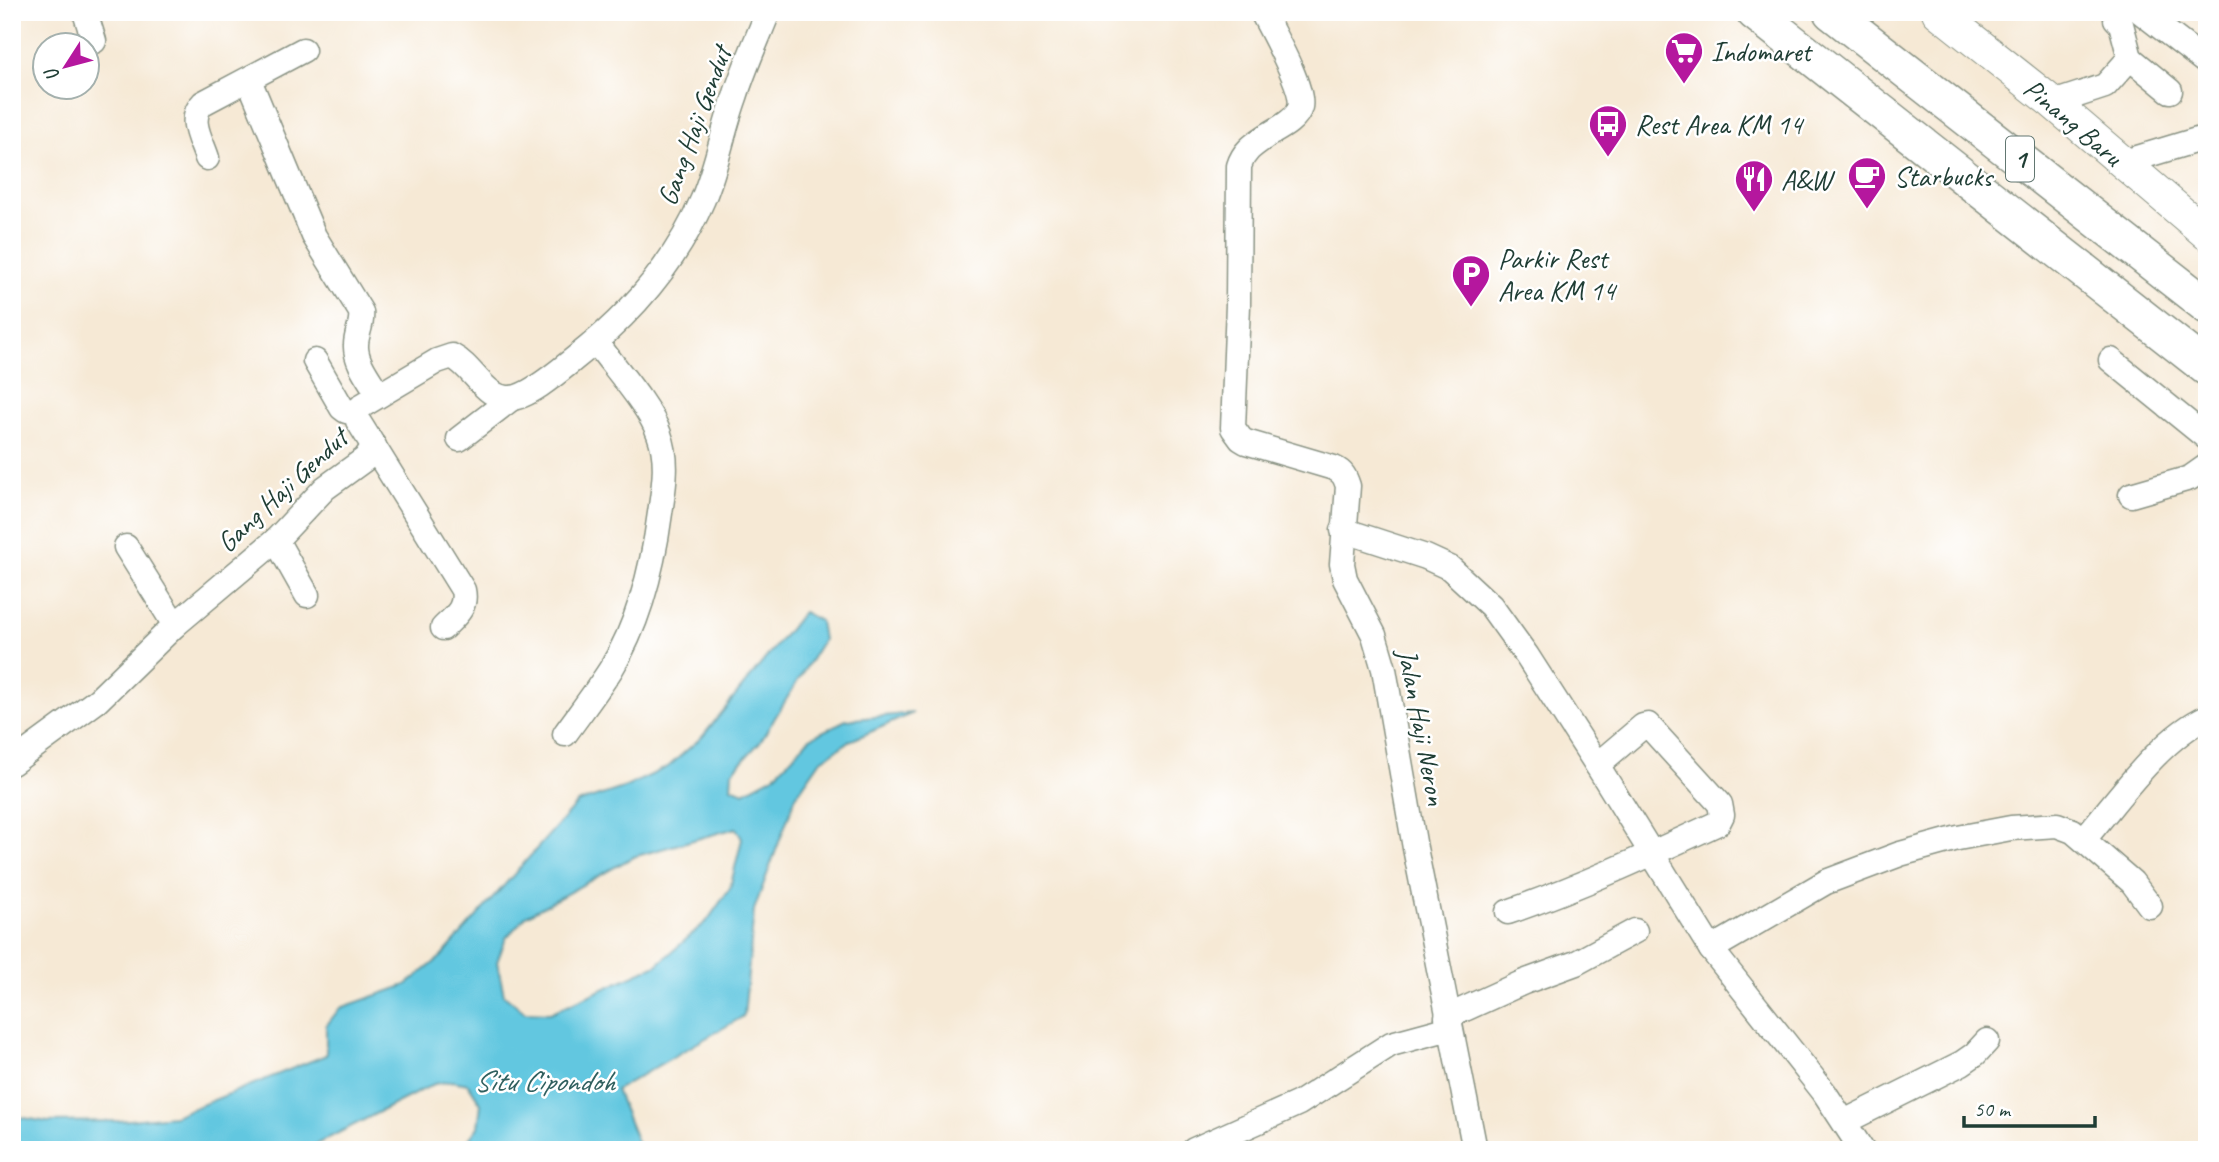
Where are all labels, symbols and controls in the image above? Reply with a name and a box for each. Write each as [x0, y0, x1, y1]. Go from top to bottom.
supermarket icon: Indomaret [1663, 30, 1705, 85]
north arrow [32, 32, 102, 102]
place label: Indomaret [1711, 34, 1813, 69]
street label: Gang Haji Gendut [649, 38, 740, 210]
text: U [38, 62, 65, 86]
street label: Pinang Baru [2017, 71, 2131, 174]
bus stop icon: Rest Area KM 14 [1587, 103, 1629, 158]
place label: Rest Area KM 14 [1635, 107, 1804, 142]
road number: 1 [2006, 136, 2034, 182]
cafe icon: Starbucks [1846, 155, 1888, 210]
restaurant icon: A&W [1733, 158, 1775, 213]
place label: Starbucks [1894, 159, 1994, 194]
place label: A&W [1781, 162, 1836, 197]
place label: Parkir Rest Area KM 14 [1498, 241, 1617, 308]
parking icon: Parkir Rest Area KM 14 [1450, 253, 1492, 308]
street label: Gang Haji Gendut [209, 418, 357, 559]
street label: Jalan Haji Neron [1389, 644, 1454, 808]
water label: Situ Cipondoh [474, 1062, 617, 1100]
scale bar [1964, 1085, 2095, 1129]
text: 50 m [1974, 1096, 2012, 1122]

